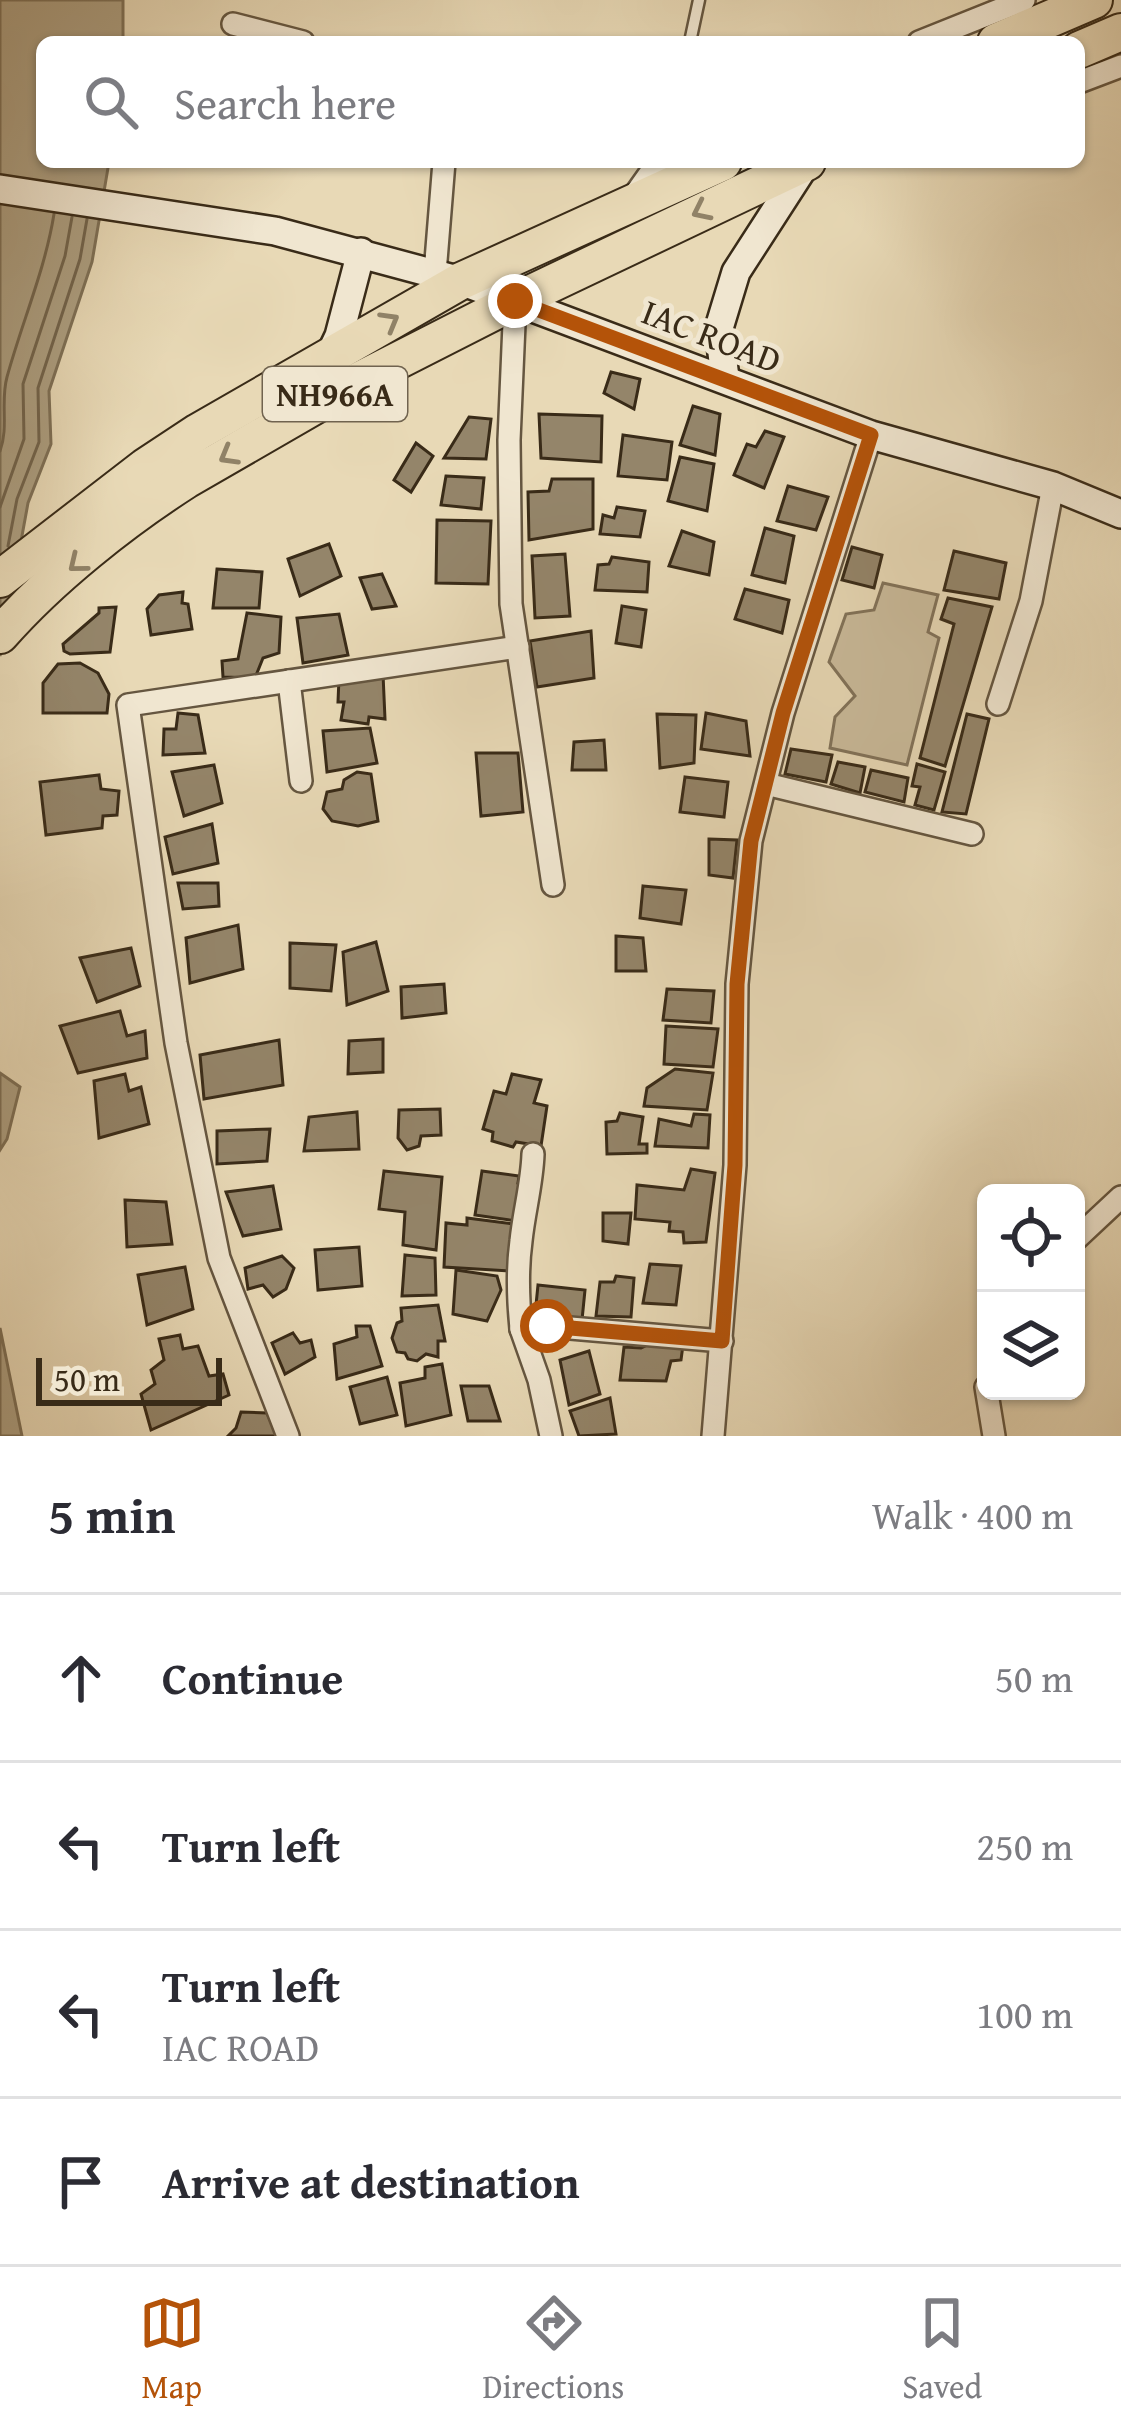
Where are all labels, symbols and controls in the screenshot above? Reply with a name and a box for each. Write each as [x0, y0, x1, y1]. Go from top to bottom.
search box [36, 36, 1085, 168]
icon: search [78, 69, 144, 135]
text: Search here [174, 70, 396, 135]
one-way arrow [692, 197, 713, 221]
route end [488, 274, 542, 328]
street label: IAC ROAD [635, 284, 789, 386]
one-way arrow [377, 312, 399, 335]
road number: NH966A [263, 367, 407, 421]
one-way arrow [219, 442, 241, 465]
one-way arrow [68, 549, 90, 571]
map controls [977, 1184, 1085, 1400]
button: locate [977, 1184, 1085, 1292]
button: layers [977, 1292, 1085, 1400]
route start [520, 1299, 574, 1353]
scale bar [36, 1352, 222, 1405]
text: 50 m [54, 1355, 120, 1403]
text: 5 min [48, 1477, 175, 1552]
text: Walk · 400 m [872, 1486, 1073, 1543]
icon: ahead [48, 1645, 114, 1711]
text: Continue [162, 1645, 343, 1710]
text: 50 m [995, 1649, 1073, 1706]
icon: left [48, 1813, 114, 1879]
text: Turn left [162, 1813, 340, 1878]
text: 250 m [976, 1817, 1073, 1874]
text: Turn left [162, 1953, 340, 2018]
icon: left [48, 1981, 114, 2047]
text: 100 m [976, 1985, 1073, 2042]
text: IAC ROAD [162, 2018, 319, 2075]
icon: arrive [48, 2149, 114, 2215]
text: Arrive at destination [162, 2149, 580, 2214]
tab: Map [139, 2290, 205, 2410]
tab: Directions [483, 2290, 624, 2410]
tab: Saved [902, 2290, 982, 2410]

